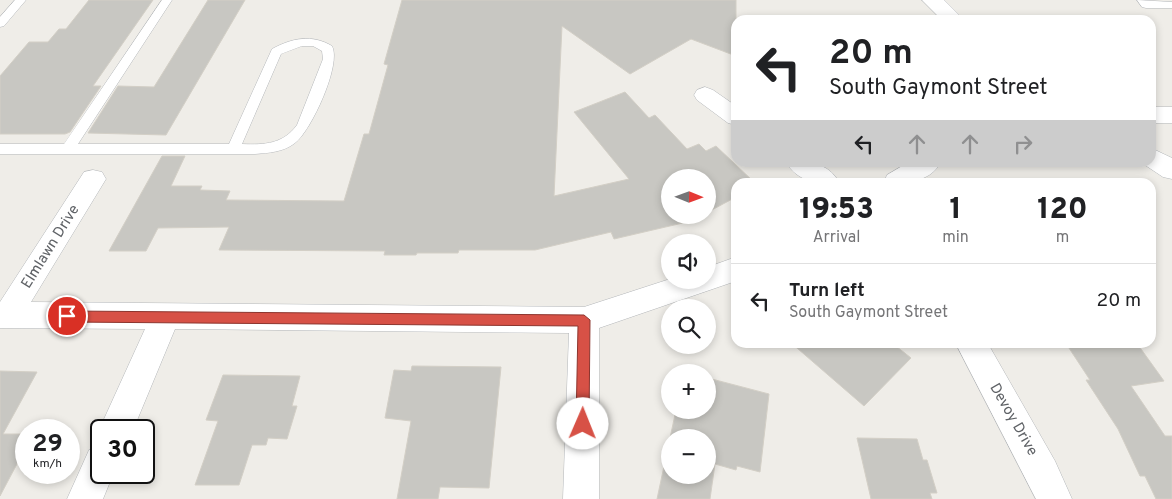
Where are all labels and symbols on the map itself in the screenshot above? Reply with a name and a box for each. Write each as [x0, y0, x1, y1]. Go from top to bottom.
north arrow [661, 169, 716, 224]
street label: Elmlawn Drive [18, 201, 84, 293]
pin [46, 295, 88, 337]
street label: Devoy Drive [985, 380, 1041, 460]
position arrow [556, 397, 608, 449]
speed limit sign: 30 [90, 419, 155, 484]

